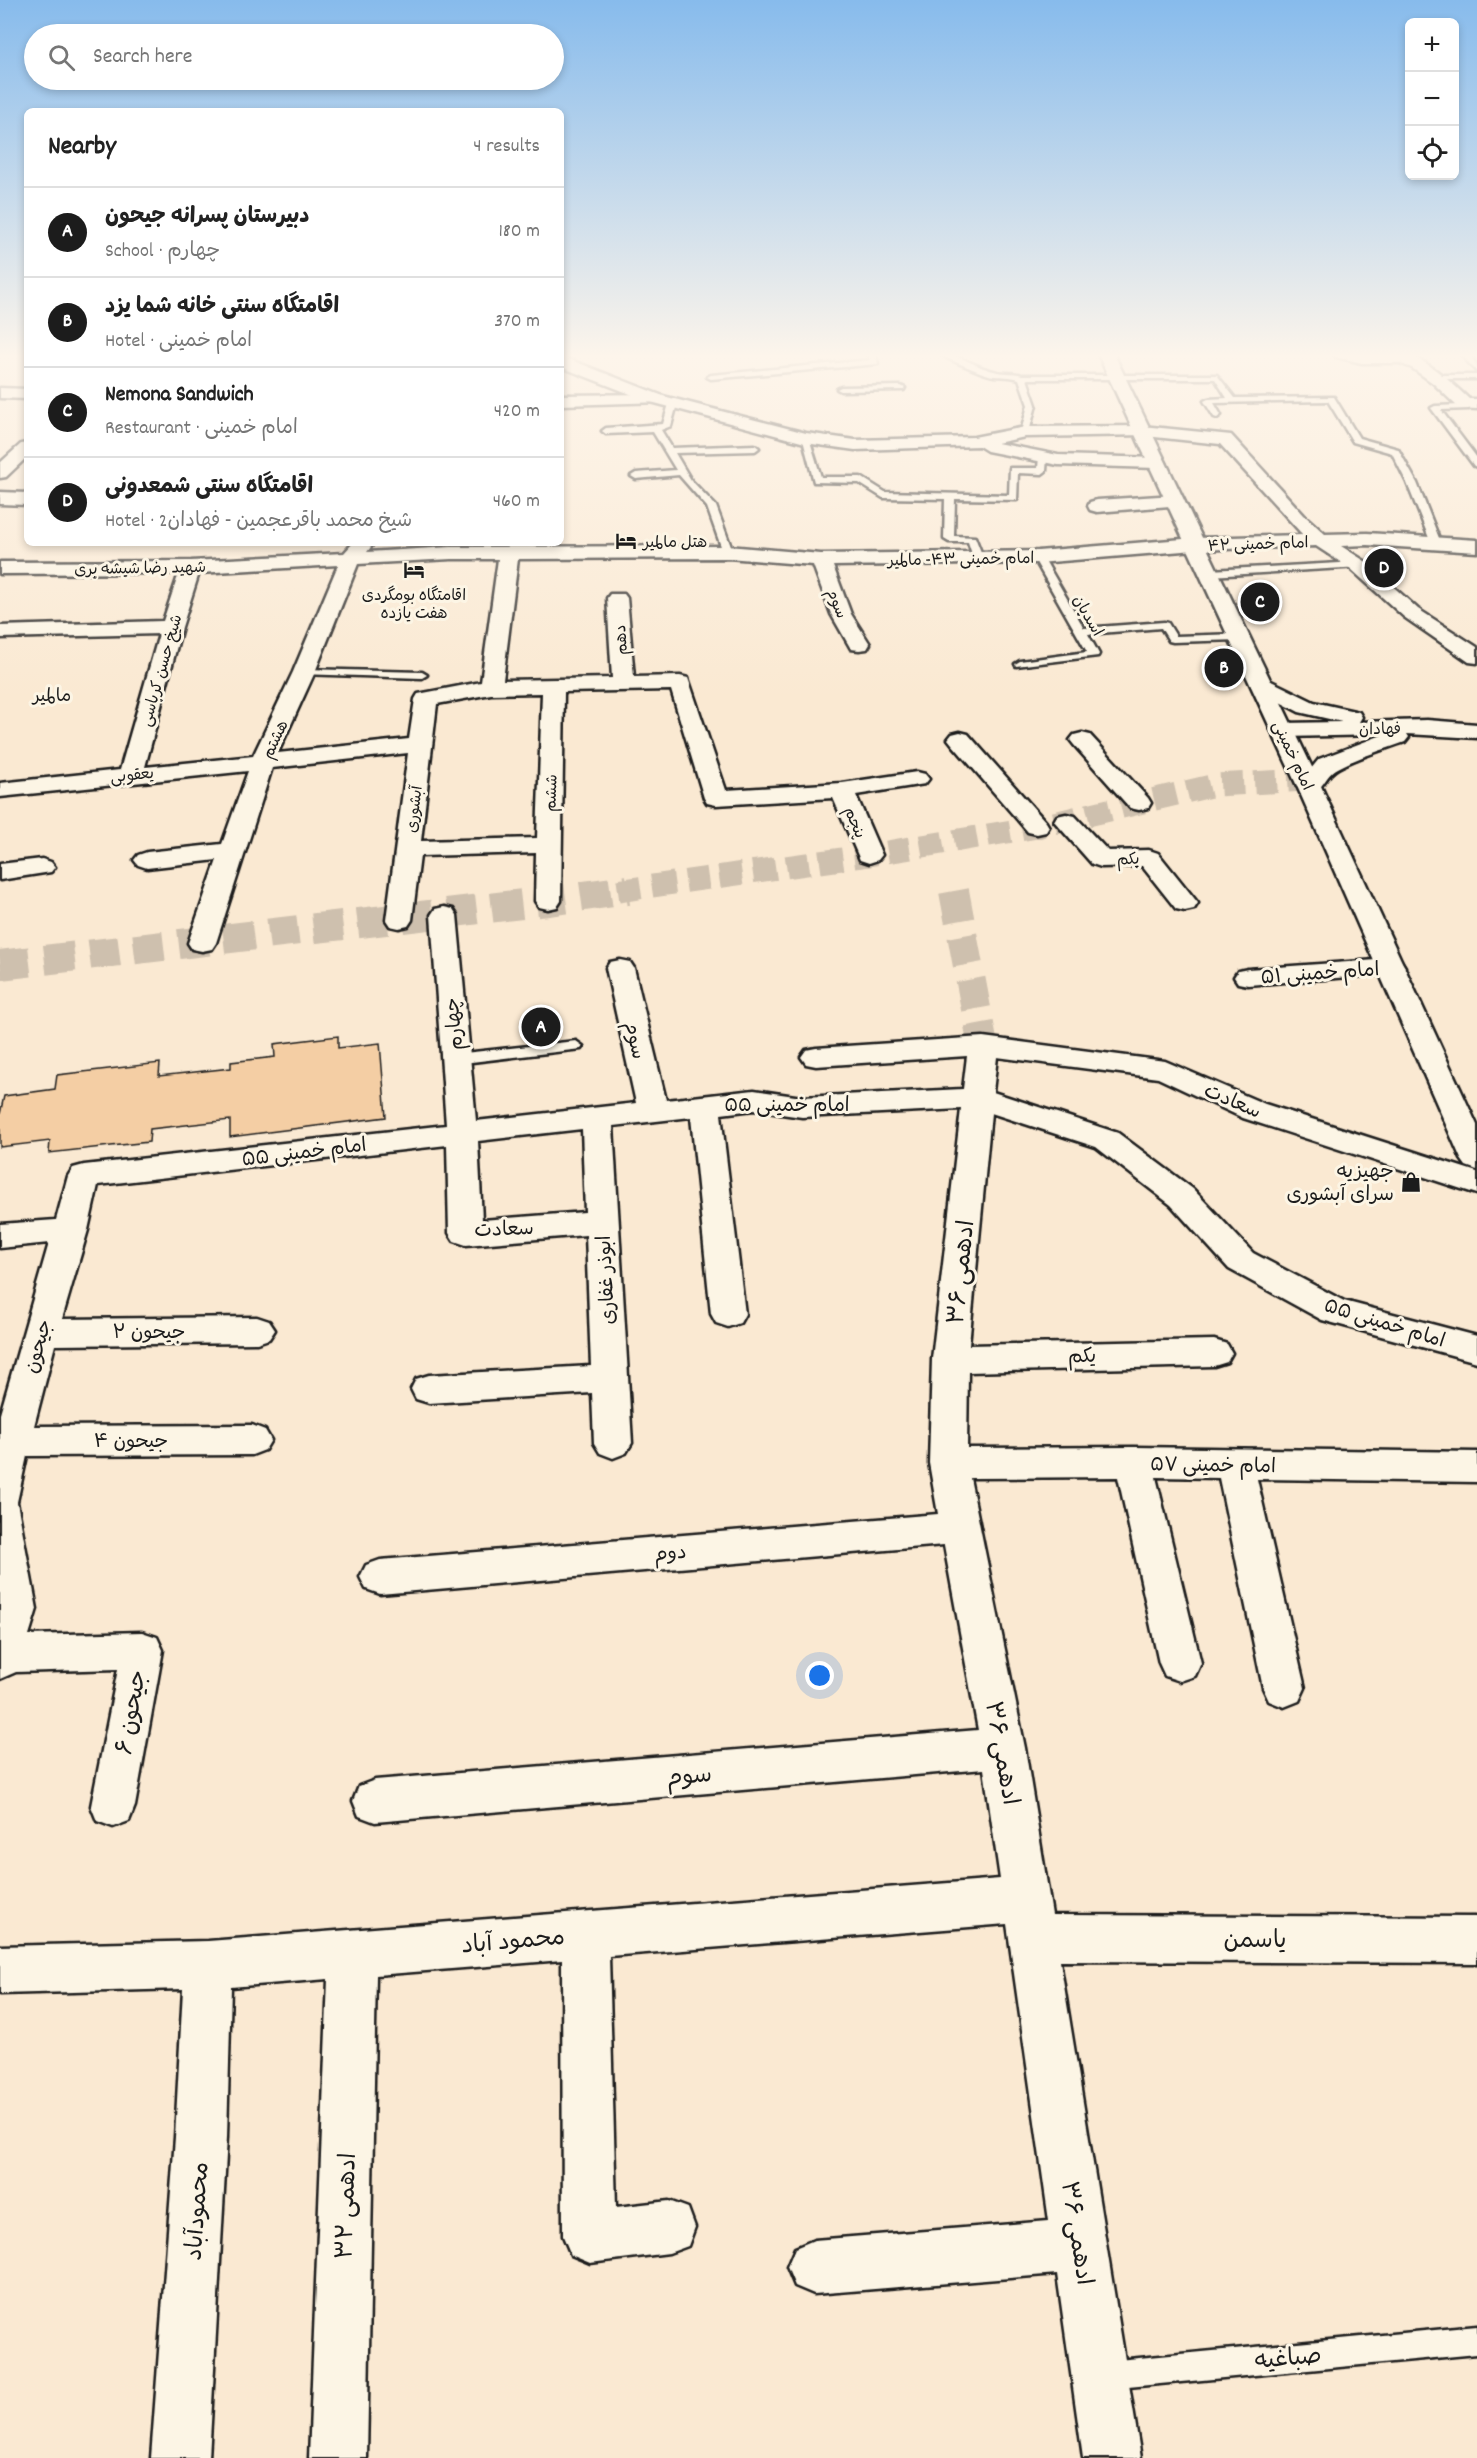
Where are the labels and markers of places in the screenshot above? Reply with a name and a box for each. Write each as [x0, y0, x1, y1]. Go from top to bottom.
hotel icon: هتل مالمير [614, 529, 638, 553]
place label: هتل مالمير [641, 532, 707, 555]
pin: D [1364, 546, 1404, 590]
hotel icon: اقامتگاه بومگردی هفت یازده [402, 558, 426, 582]
pin: C [1240, 580, 1280, 624]
place label: اقامتگاه بومگردی هفت یازده [362, 585, 466, 626]
pin: B [1204, 646, 1244, 690]
pin: A [522, 1004, 560, 1050]
place label: جهیزیه سرای آبشوری [1286, 1159, 1394, 1210]
shop icon: جهیزیه سرای آبشوری [1399, 1170, 1423, 1194]

